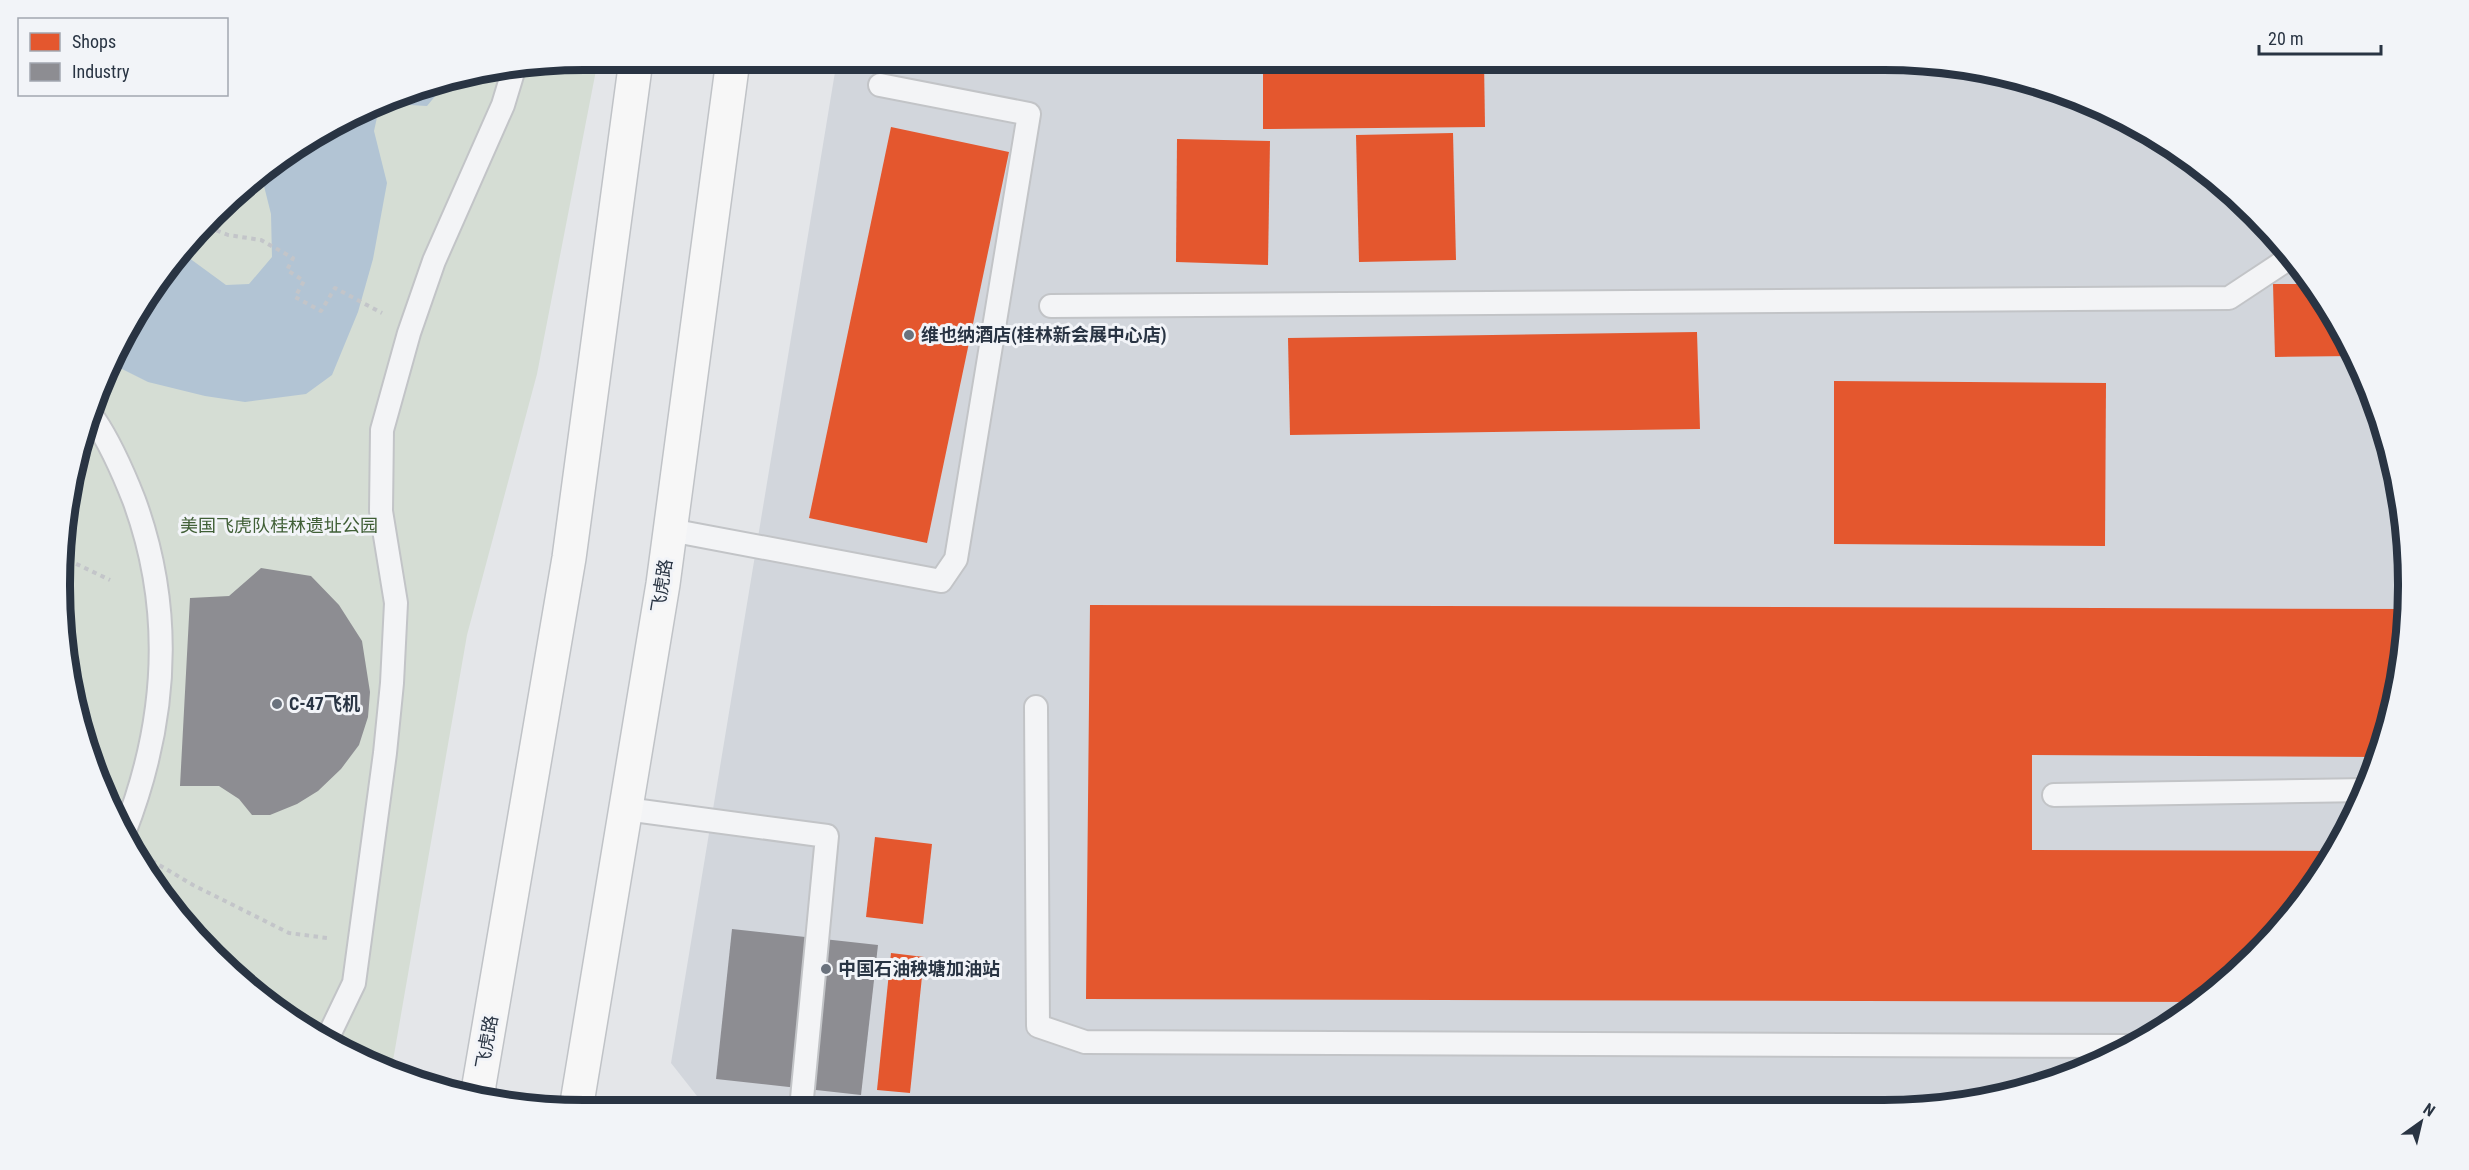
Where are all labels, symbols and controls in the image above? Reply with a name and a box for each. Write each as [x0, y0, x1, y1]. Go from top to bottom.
legend [18, 18, 228, 96]
scale bar [2259, 18, 2380, 56]
text: 20 m [2268, 28, 2303, 49]
text: Shops [72, 31, 116, 52]
text: Industry [72, 61, 130, 82]
place label: 维也纳酒店(桂林新会展中心店) [921, 324, 1167, 346]
marker: 维也纳酒店(桂林新会展中心店) [902, 328, 916, 342]
park label: 美国飞虎队桂林遗址公园 [180, 515, 378, 536]
street label: 飞虎路 [647, 558, 676, 614]
place label: C-47飞机 [289, 693, 360, 714]
marker: C-47飞机 [270, 697, 284, 711]
place label: 中国石油秧塘加油站 [838, 958, 1000, 979]
marker: 中国石油秧塘加油站 [819, 962, 833, 976]
street label: 飞虎路 [471, 1014, 502, 1070]
north arrow [2391, 1092, 2451, 1152]
text: N [2420, 1099, 2438, 1121]

